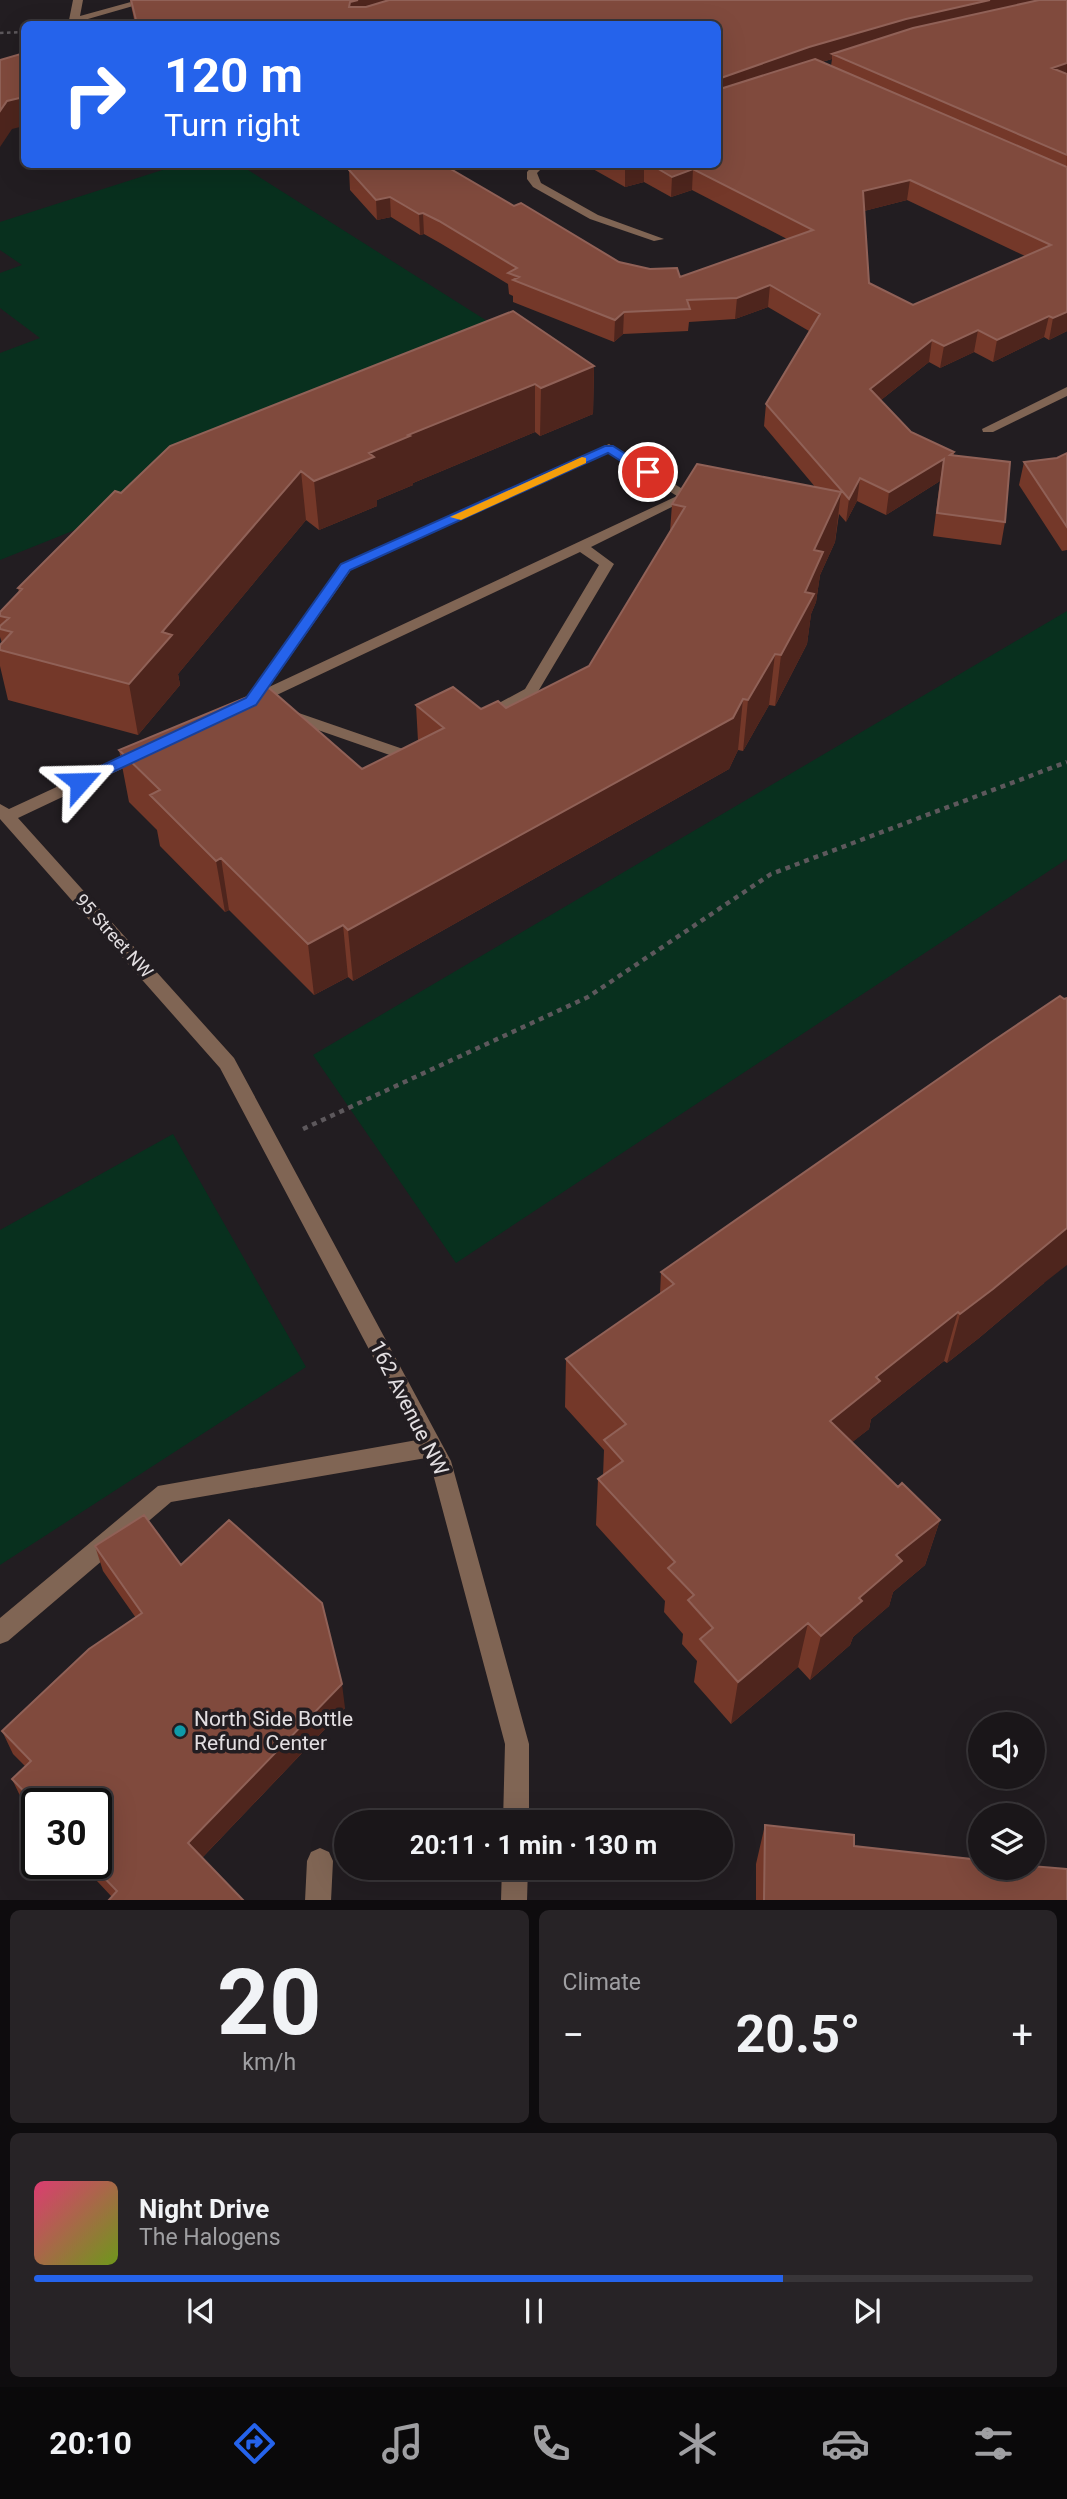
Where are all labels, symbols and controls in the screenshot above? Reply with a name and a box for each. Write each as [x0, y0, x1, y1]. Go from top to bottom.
text: 120 m [164, 47, 303, 104]
icon: right [49, 49, 140, 140]
text: Turn right [164, 106, 300, 144]
pin [618, 442, 678, 502]
icon: arrive [629, 453, 667, 491]
position arrow [43, 745, 117, 819]
street label: 95 Street NW [71, 889, 157, 982]
street label: 162 Avenue NW [365, 1337, 453, 1480]
place label: North Side Bottle Refund Center [194, 1707, 353, 1755]
map controls [968, 1712, 1045, 1880]
button: sound [968, 1712, 1045, 1789]
marker: North Side Bottle Refund Center [172, 1723, 188, 1739]
speed limit sign: 30 [21, 1788, 112, 1879]
button: layers [968, 1803, 1045, 1880]
text: 20:11 · 1 min · 130 m [410, 1830, 657, 1860]
text: 20 [217, 1950, 321, 2056]
text: Climate [563, 1969, 641, 1996]
text: 20.5° [735, 2004, 860, 2065]
text: − [563, 2013, 584, 2057]
text: + [1011, 2013, 1033, 2057]
text: km/h [242, 2049, 296, 2076]
text: Night Drive [139, 2194, 269, 2224]
text: The Halogens [139, 2224, 281, 2251]
icon: previous [182, 2292, 220, 2330]
icon: pause [515, 2292, 553, 2330]
icon: next [848, 2292, 886, 2330]
icon: directions [230, 2419, 279, 2468]
icon: music [378, 2419, 427, 2468]
icon: phone [526, 2419, 575, 2468]
icon: climate [673, 2419, 722, 2468]
icon: car [821, 2419, 870, 2468]
icon: filters [969, 2419, 1018, 2468]
text: 20:10 [49, 2424, 132, 2462]

